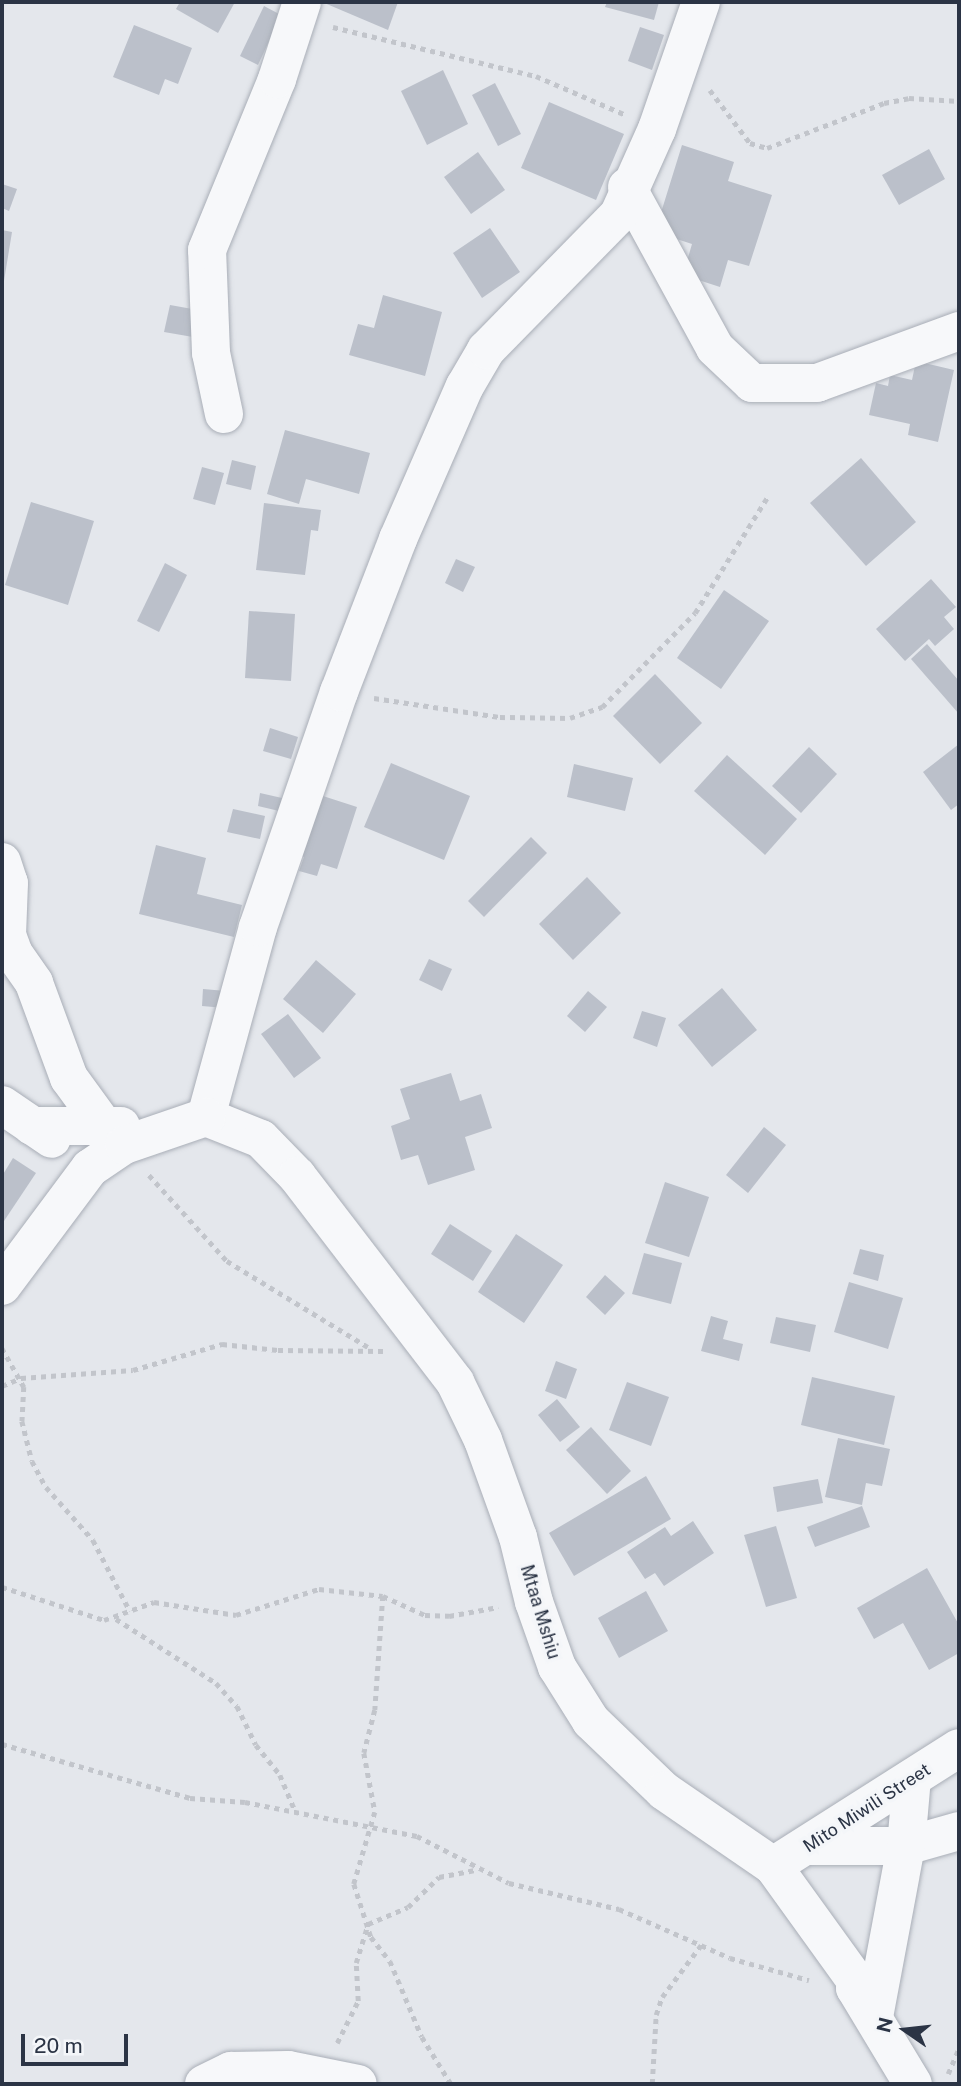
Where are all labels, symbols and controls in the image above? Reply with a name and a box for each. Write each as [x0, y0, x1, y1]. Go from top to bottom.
street label: Mtaa Mshiu [515, 1562, 565, 1662]
street label: Mito Miwili Street [799, 1759, 935, 1857]
north arrow [870, 1995, 940, 2065]
text: N [872, 2015, 897, 2035]
scale bar [24, 2020, 131, 2064]
text: 20 m [34, 2033, 83, 2058]

